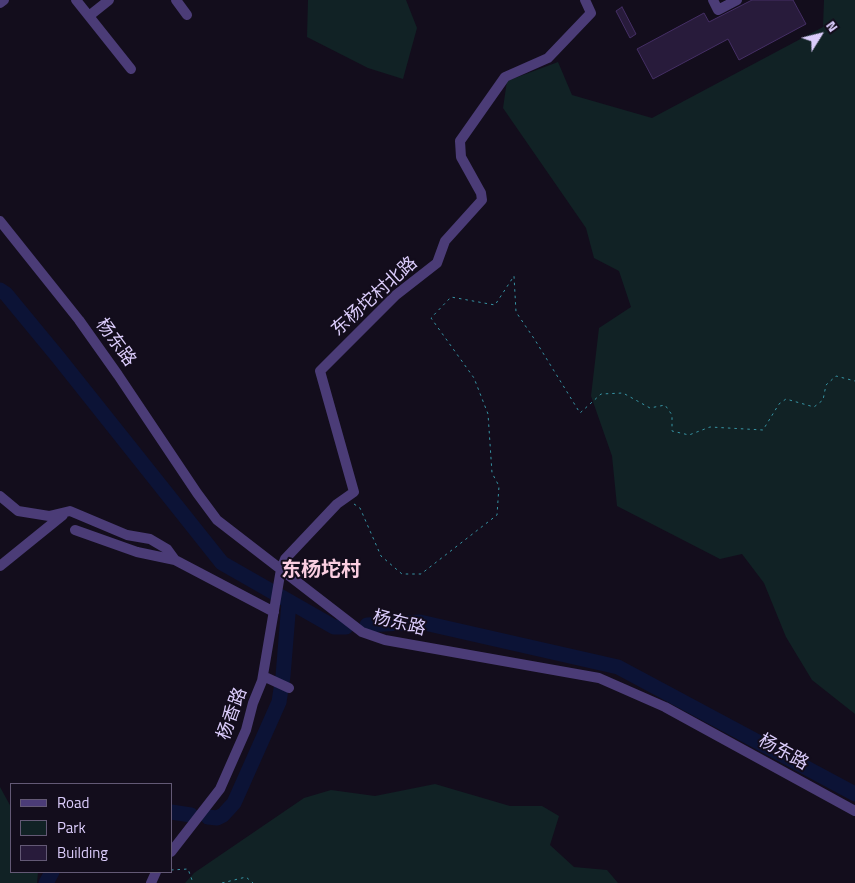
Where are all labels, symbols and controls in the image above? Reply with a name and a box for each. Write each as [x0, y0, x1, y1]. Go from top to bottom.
north arrow [795, 10, 845, 60]
text: N [821, 16, 844, 36]
street label: 东杨坨村北路 [328, 253, 422, 341]
street label: 杨东路 [90, 315, 140, 371]
district label: 东杨坨村 [281, 559, 361, 583]
street label: 杨东路 [370, 607, 428, 641]
street label: 杨香路 [214, 685, 252, 743]
street label: 杨东路 [754, 730, 812, 776]
legend [10, 783, 172, 873]
text: Road [57, 791, 89, 814]
text: Park [57, 816, 86, 839]
text: Building [57, 841, 108, 864]

